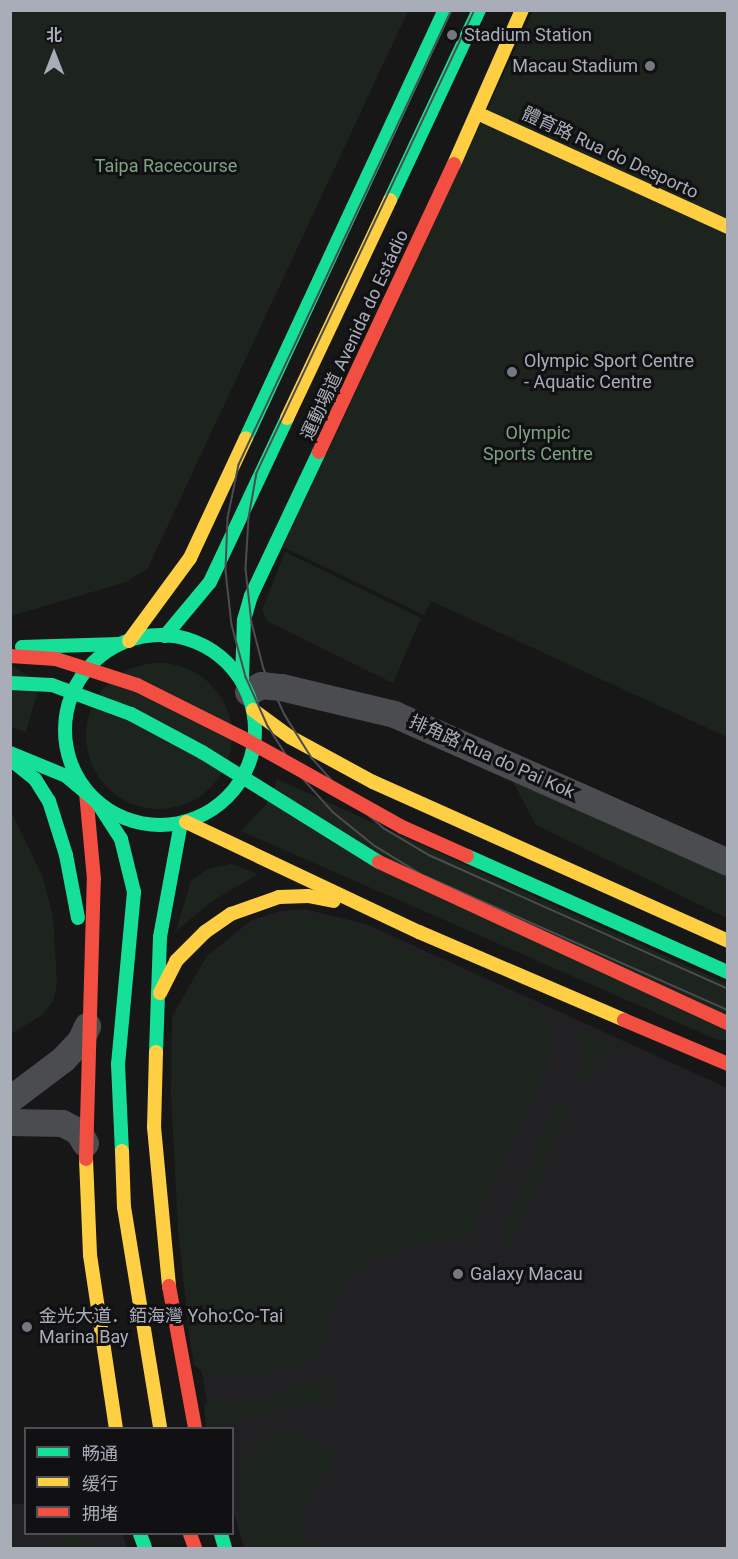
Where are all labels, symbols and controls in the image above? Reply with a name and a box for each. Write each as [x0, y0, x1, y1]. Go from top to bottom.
north arrow [24, 24, 84, 84]
place label: Stadium Station [464, 24, 592, 46]
text: 北 [46, 26, 62, 45]
marker: Stadium Station [445, 28, 459, 42]
place label: Macau Stadium [512, 55, 638, 77]
marker: Macau Stadium [643, 59, 657, 73]
street label: 體育路 Rua do Desporto [518, 103, 702, 203]
park label: Taipa Racecourse [95, 155, 237, 177]
street label: 運動場道 Avenida do Estádio [297, 226, 413, 444]
place label: Olympic Sport Centre - Aquatic Centre [524, 351, 694, 394]
marker: Olympic Sport Centre - Aquatic Centre [505, 365, 519, 379]
park label: Olympic Sports Centre [483, 423, 593, 466]
street label: 排角路 Rua do Pai Kok [406, 711, 578, 803]
place label: Galaxy Macau [470, 1263, 583, 1285]
marker: Galaxy Macau [451, 1267, 465, 1281]
place label: 金光大道．銆海灣 Yoho:Co-Tai Marina Bay [39, 1306, 283, 1348]
marker: 金光大道．銆海灣 Yoho:Co-Tai Marina Bay [20, 1320, 34, 1334]
legend [24, 1427, 234, 1535]
text: 畅通 [82, 1443, 118, 1464]
text: 缓行 [82, 1473, 118, 1494]
text: 拥堵 [82, 1503, 118, 1524]

